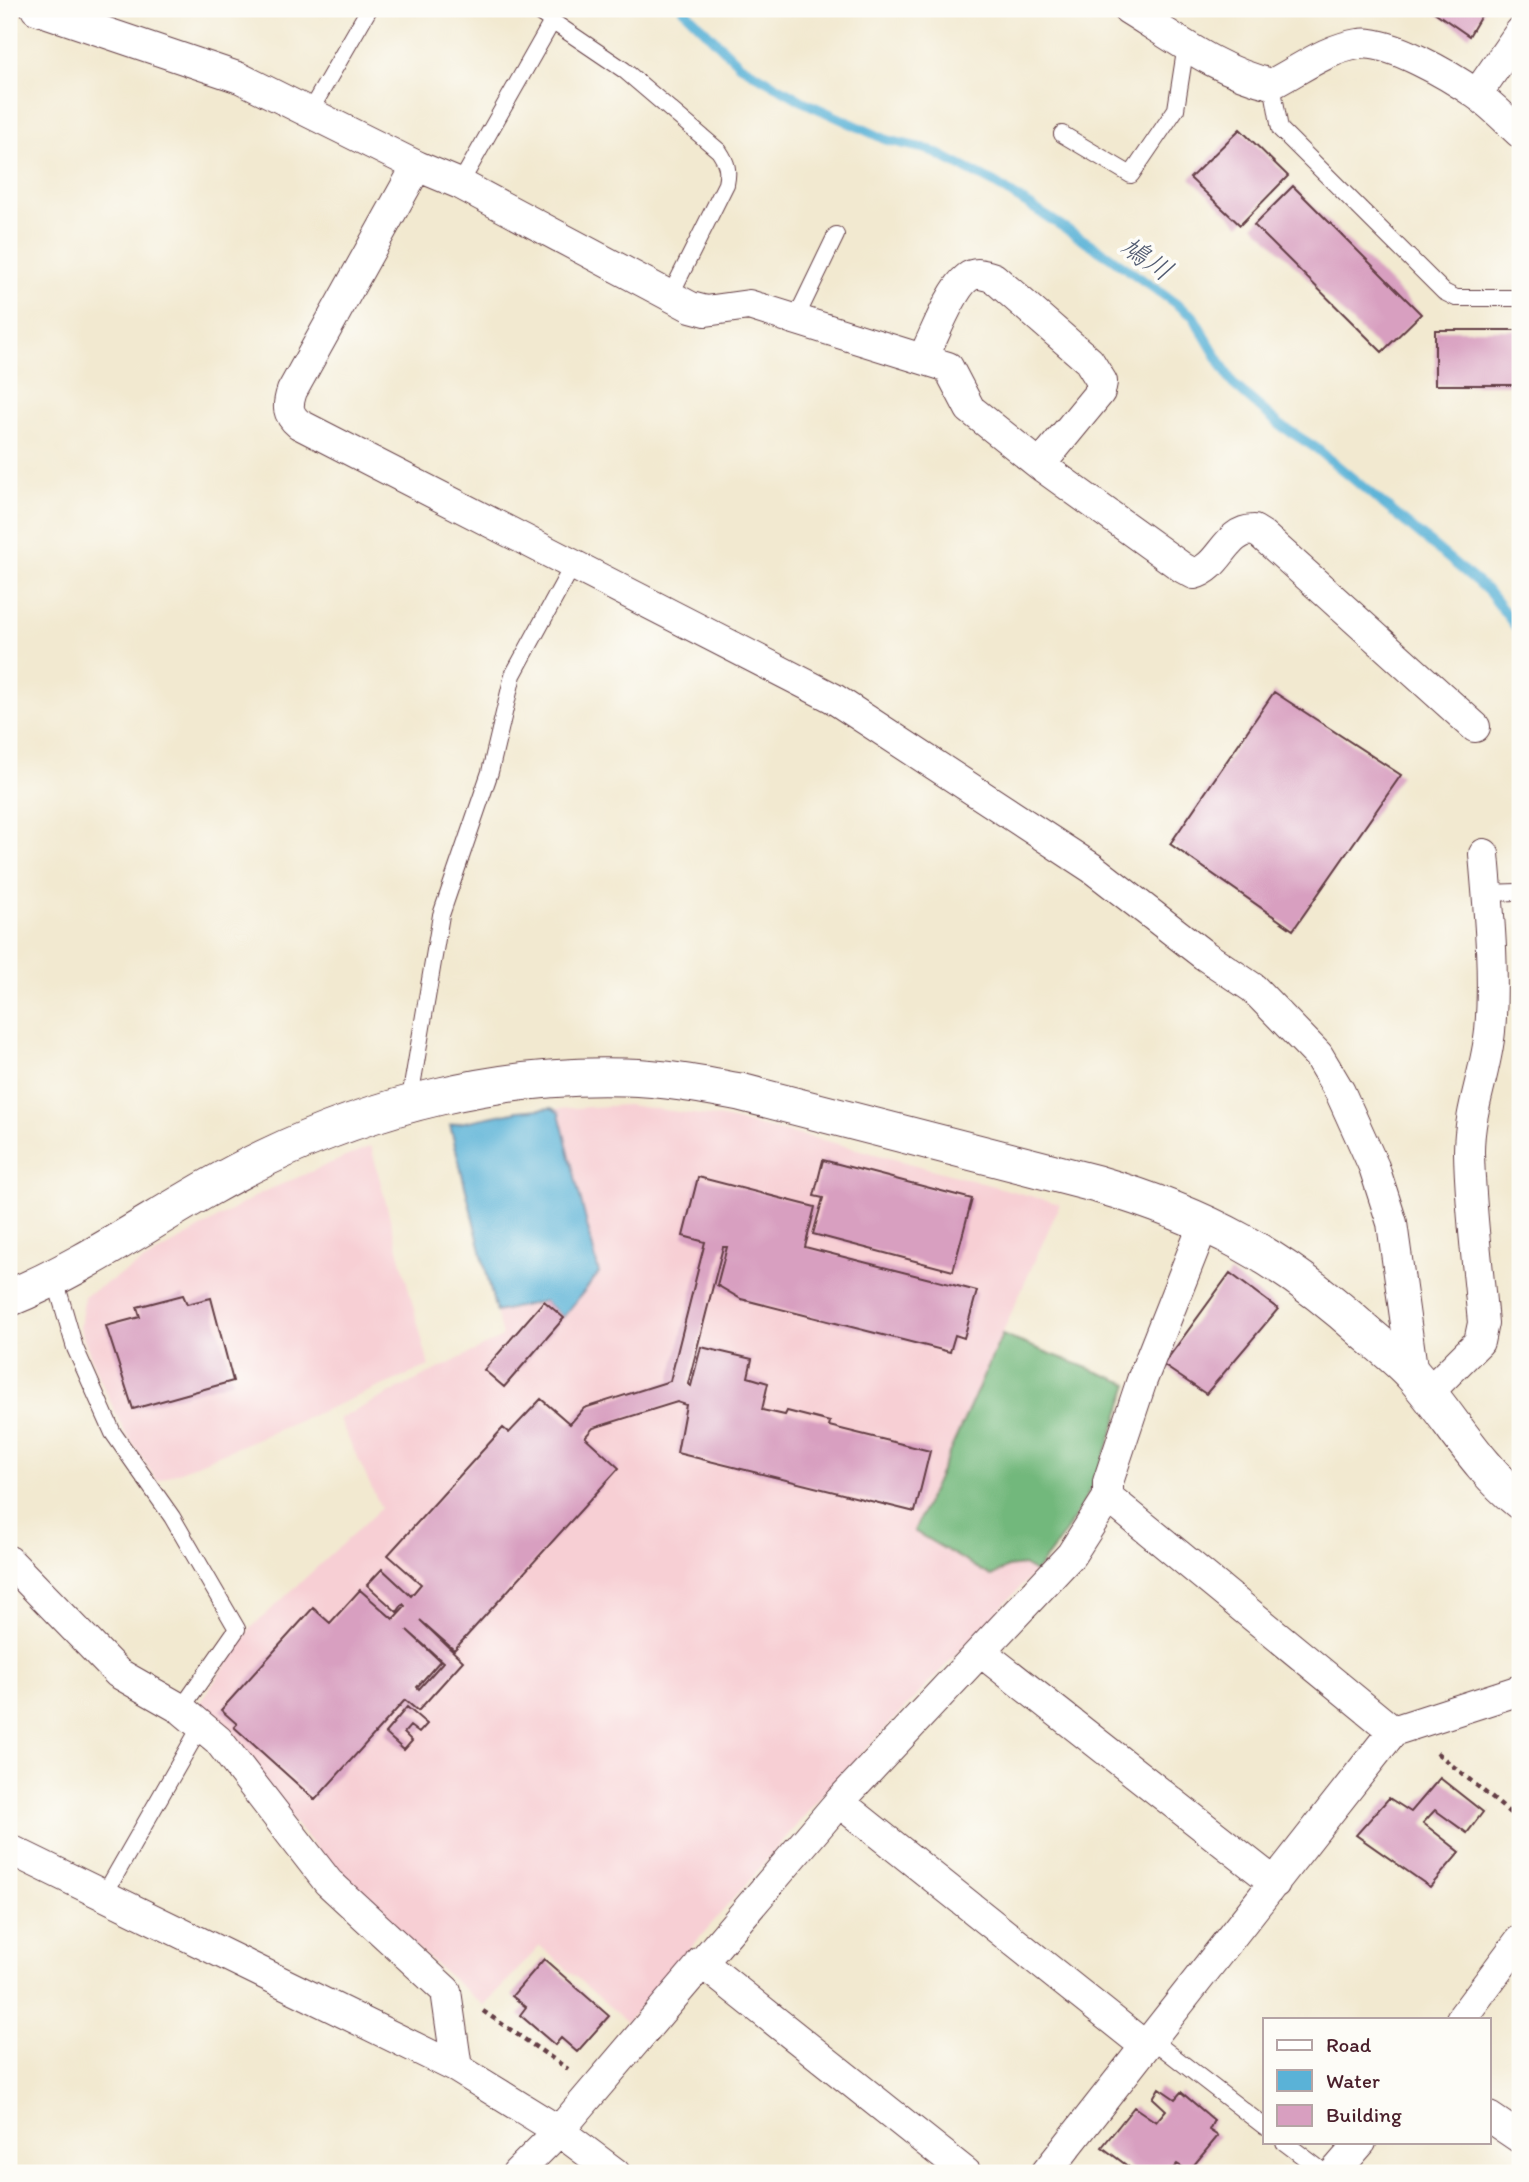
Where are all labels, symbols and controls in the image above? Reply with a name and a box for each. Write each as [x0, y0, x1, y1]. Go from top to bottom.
water label: 鳩川 [1114, 228, 1180, 288]
legend [1263, 2018, 1490, 2144]
text: Road [1326, 2032, 1372, 2057]
text: Water [1326, 2068, 1380, 2093]
text: Building [1326, 2102, 1402, 2127]

